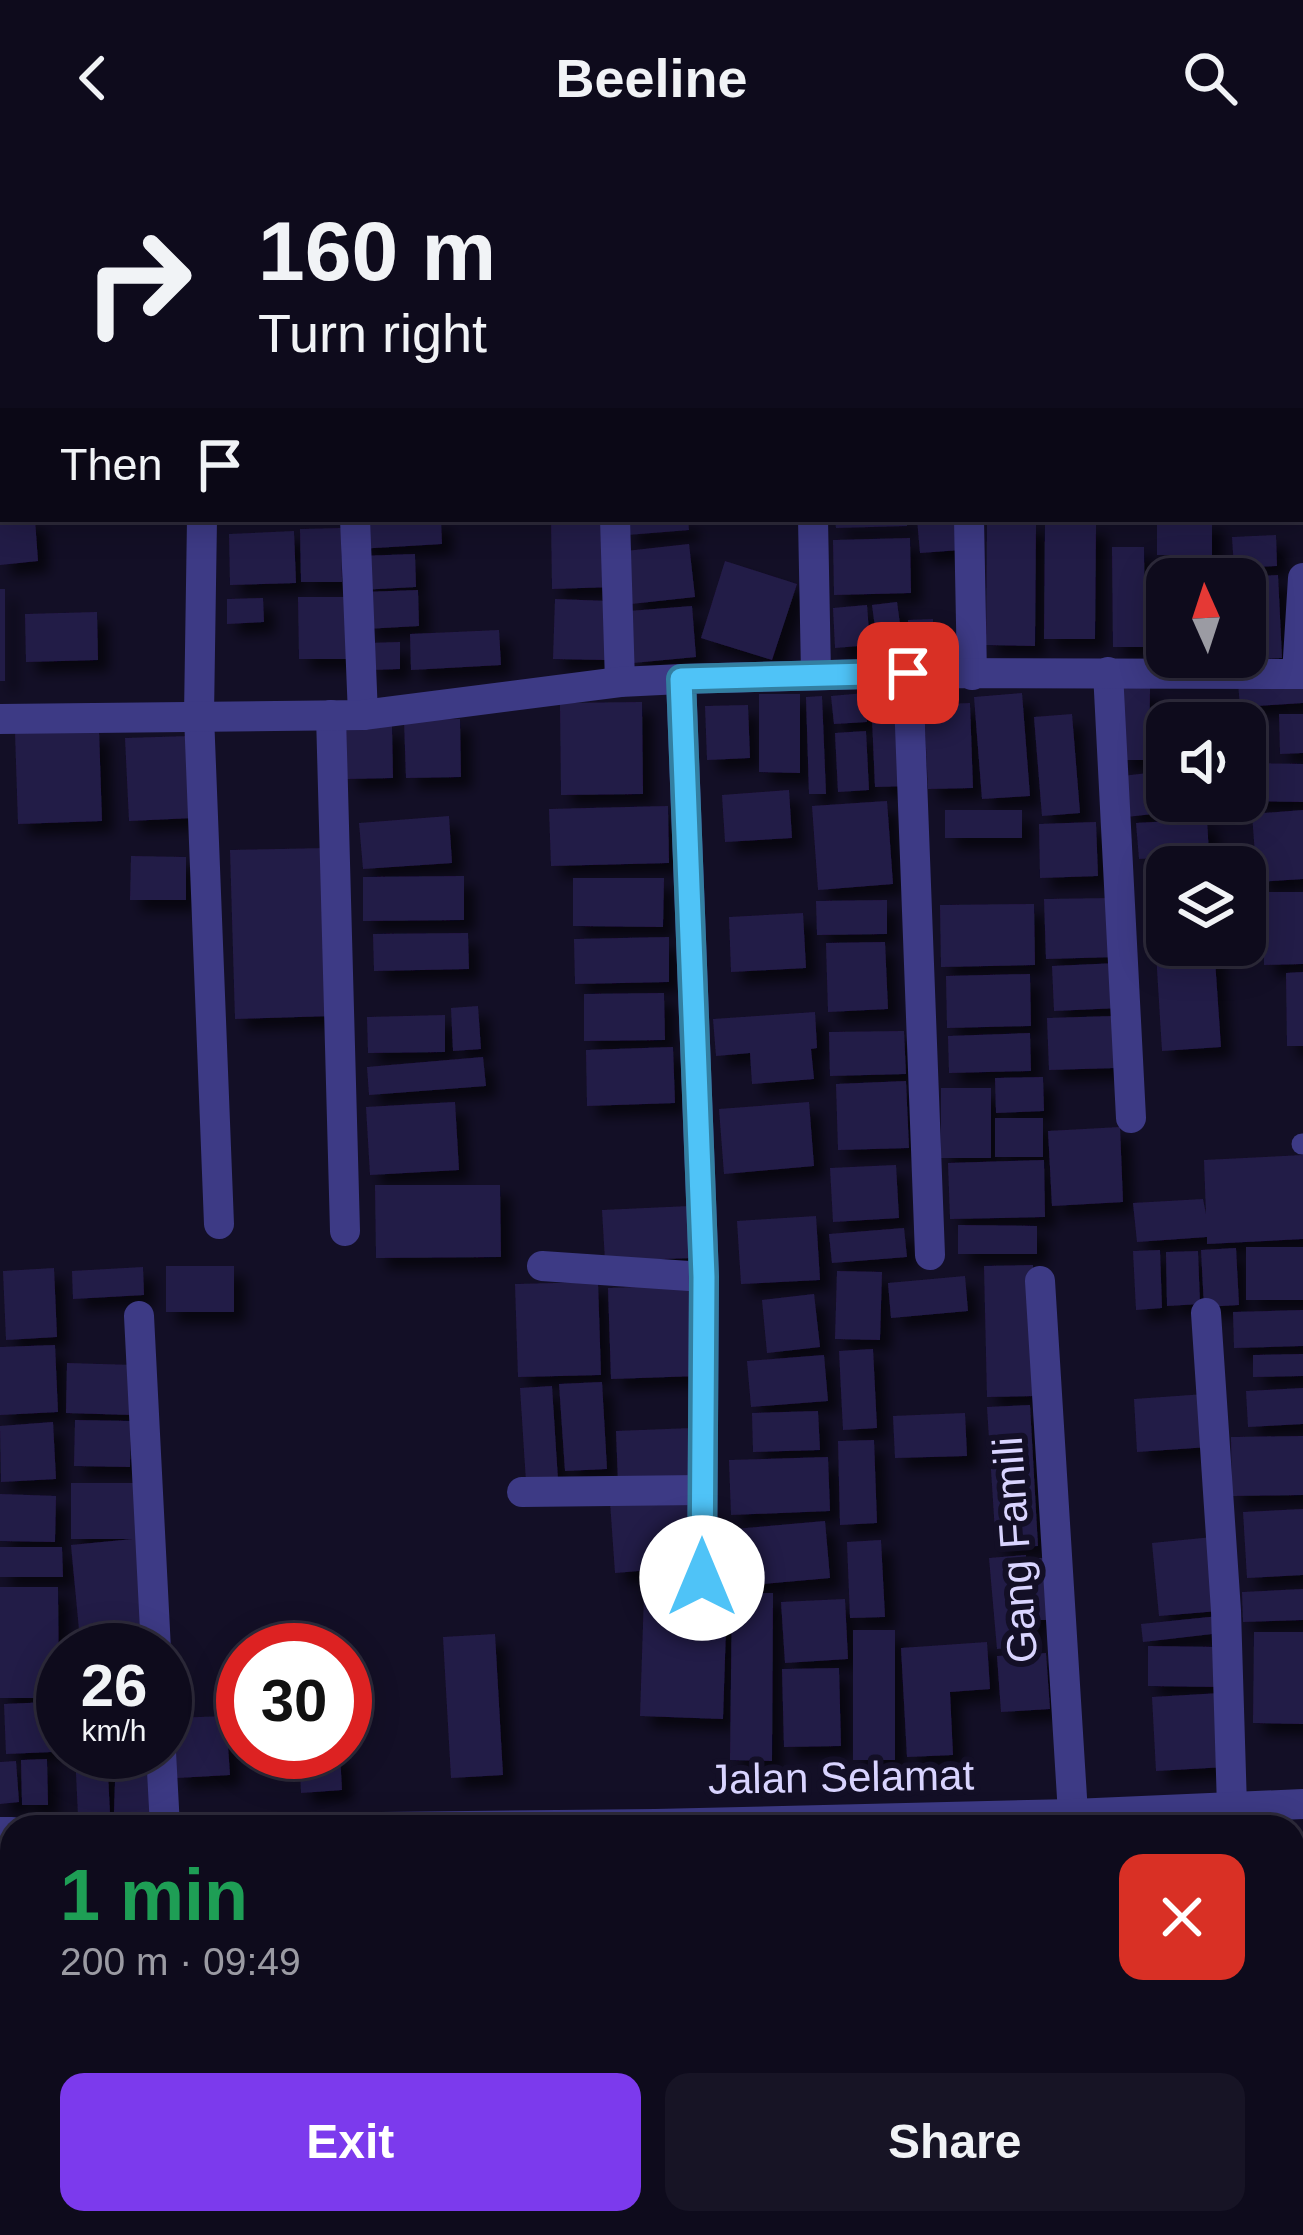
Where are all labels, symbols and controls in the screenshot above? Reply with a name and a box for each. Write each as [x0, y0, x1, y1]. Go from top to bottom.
icon: back [60, 45, 126, 111]
icon: search [1177, 45, 1243, 111]
text: Beeline [555, 48, 748, 108]
icon: right [60, 204, 216, 360]
text: 160 m [258, 204, 496, 298]
text: Turn right [258, 303, 487, 363]
icon: arrive [187, 432, 253, 498]
text: Then [60, 439, 163, 490]
north arrow [1146, 558, 1266, 678]
map controls [1146, 558, 1266, 966]
pin [857, 622, 959, 724]
icon: arrive [875, 640, 941, 706]
button: sound [1146, 702, 1266, 822]
button: layers [1146, 846, 1266, 966]
street label: Gang Famili [984, 1435, 1046, 1665]
position arrow [639, 1515, 765, 1641]
speed limit sign: 30 [216, 1623, 372, 1779]
text: 26 [81, 1652, 147, 1719]
text: km/h [81, 1714, 147, 1747]
street label: Jalan Selamat [708, 1751, 975, 1803]
button: close [1119, 1854, 1245, 1980]
text: 1 min [60, 1855, 248, 1935]
text: 200 m · 09:49 [60, 1940, 301, 1983]
button: Exit [60, 2073, 641, 2211]
button: Share [665, 2073, 1245, 2211]

